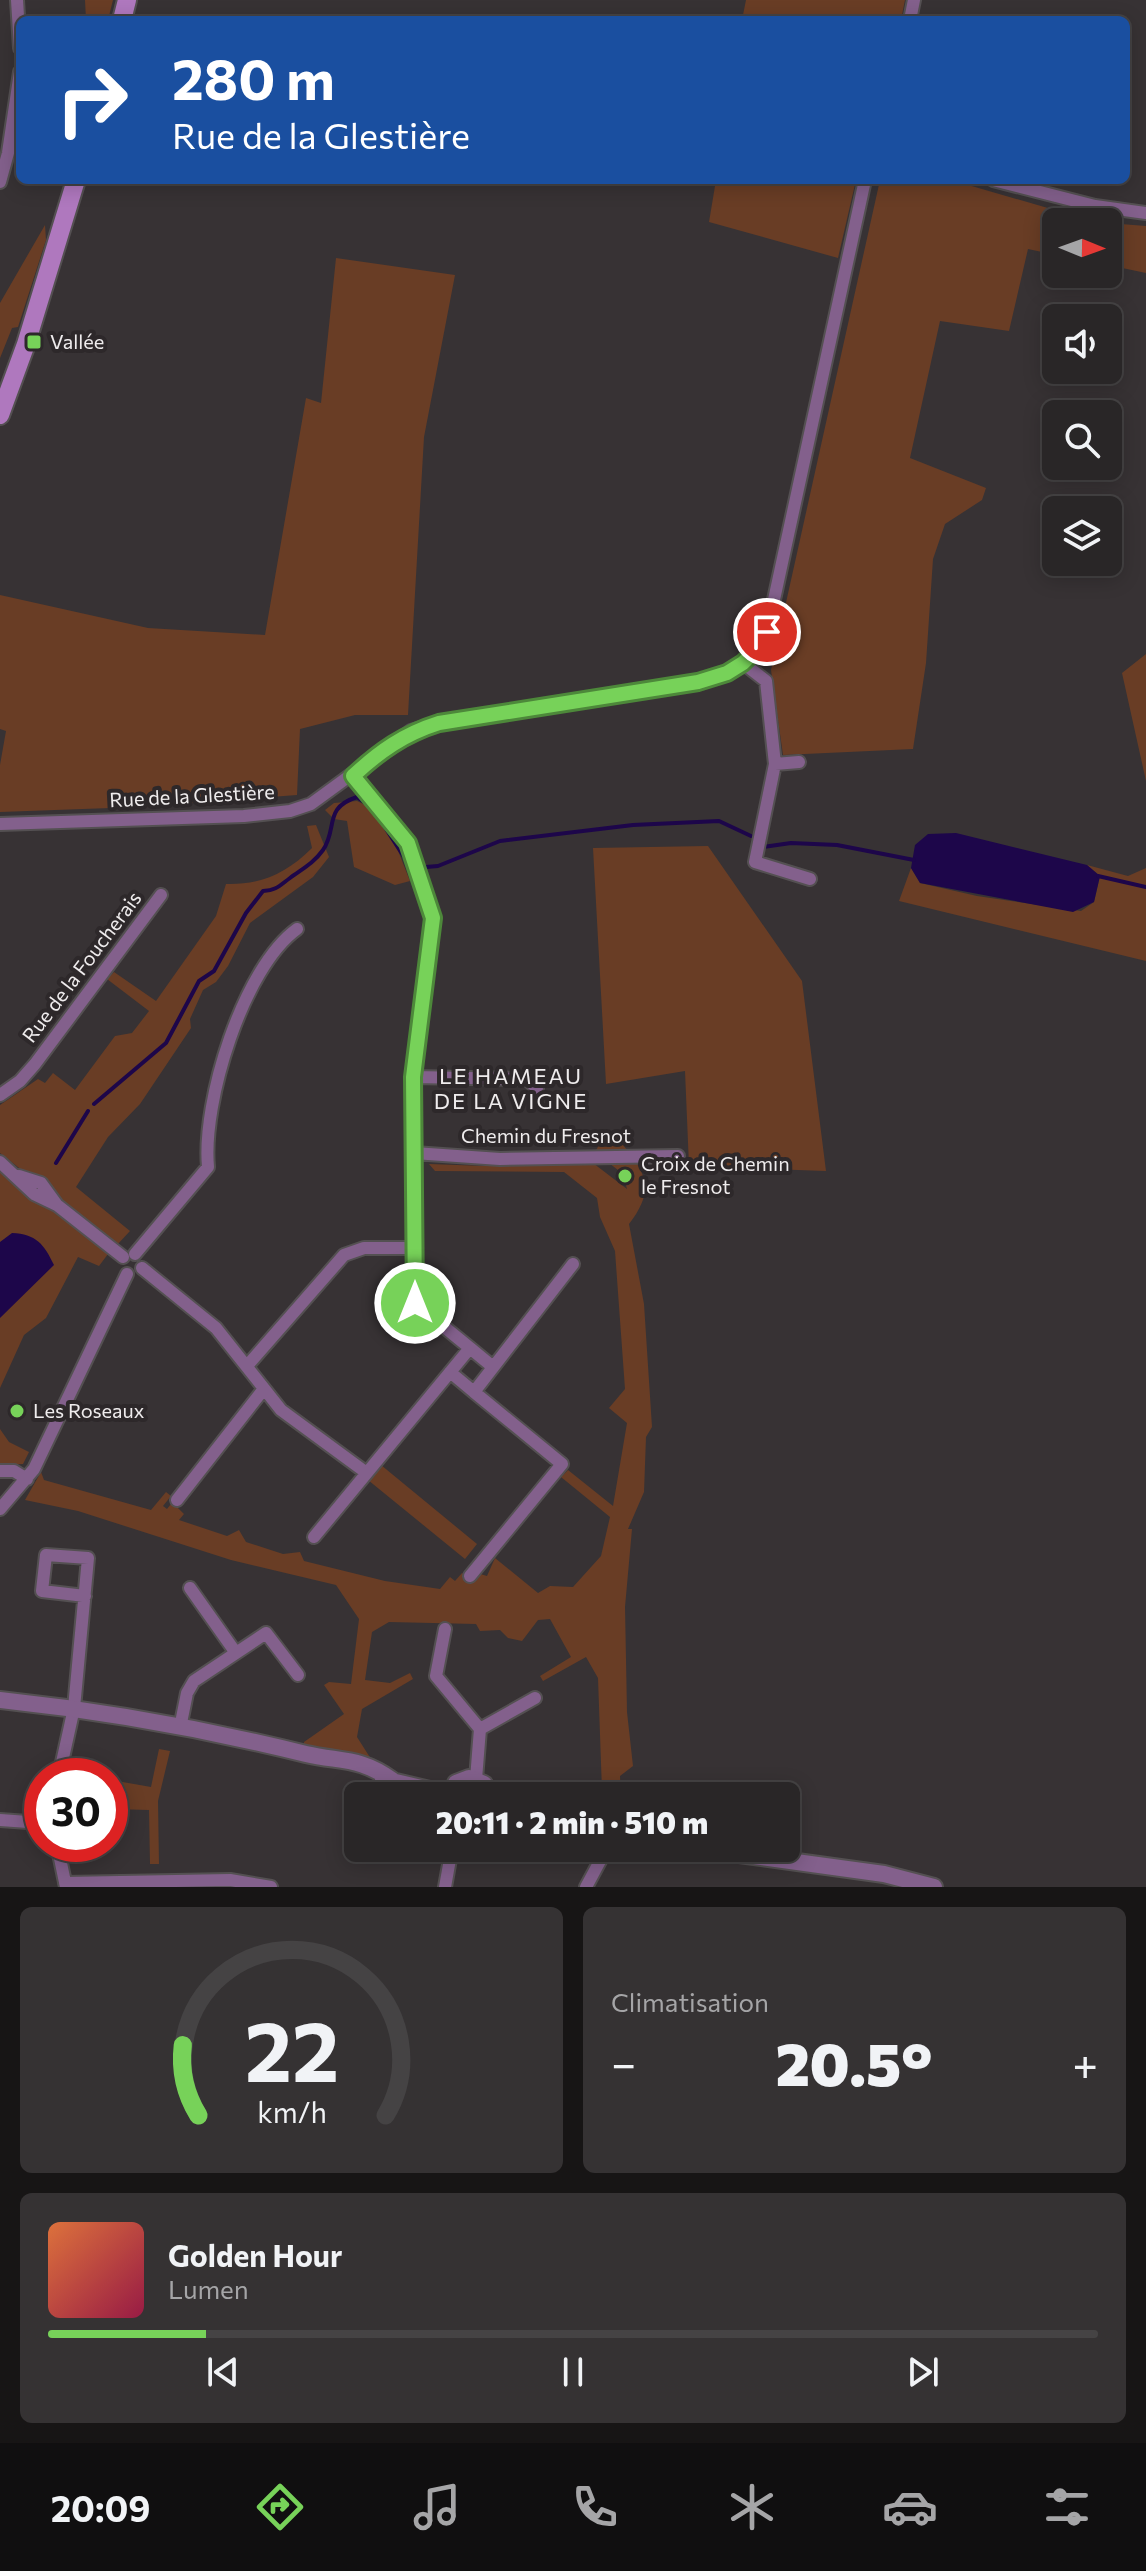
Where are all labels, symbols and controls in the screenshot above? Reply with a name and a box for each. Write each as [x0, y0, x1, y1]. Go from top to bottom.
text: 280 m [172, 43, 335, 112]
icon: right [40, 48, 144, 152]
text: Rue de la Glestière [172, 112, 470, 156]
north arrow [1042, 208, 1122, 288]
map controls [1042, 208, 1122, 576]
button: sound [1042, 304, 1122, 384]
place label: Vallée [50, 329, 104, 353]
marker: Vallée [25, 333, 43, 351]
button: search [1042, 400, 1122, 480]
button: layers [1042, 496, 1122, 576]
pin [733, 598, 801, 666]
icon: arrive [745, 610, 789, 654]
street label: Rue de la Glestière [109, 779, 275, 811]
street label: Rue de la Foucherais [17, 886, 146, 1047]
district label: LE HAMEAU DE LA VIGNE [434, 1062, 588, 1114]
street label: Chemin du Fresnot [461, 1123, 631, 1147]
place label: Croix de Chemin le Fresnot [641, 1151, 790, 1198]
marker: Croix de Chemin le Fresnot [616, 1167, 634, 1185]
position arrow [373, 1261, 457, 1345]
place label: Les Roseaux [33, 1398, 145, 1422]
marker: Les Roseaux [8, 1402, 26, 1420]
speed limit sign: 30 [24, 1758, 128, 1862]
text: 20:11 · 2 min · 510 m [436, 1803, 708, 1840]
text: Climatisation [611, 1986, 769, 2017]
text: 22 [244, 1997, 339, 2099]
text: 20.5° [775, 2025, 933, 2098]
text: − [611, 2035, 636, 2089]
text: + [1072, 2035, 1098, 2089]
text: km/h [257, 2094, 326, 2129]
text: Golden Hour [168, 2236, 342, 2273]
text: Lumen [168, 2273, 249, 2304]
icon: previous [201, 2350, 245, 2394]
icon: pause [551, 2350, 595, 2394]
icon: next [901, 2350, 945, 2394]
icon: directions [252, 2479, 308, 2535]
icon: music [409, 2479, 465, 2535]
icon: phone [567, 2479, 623, 2535]
icon: climate [724, 2479, 780, 2535]
icon: car [882, 2479, 938, 2535]
icon: filters [1039, 2479, 1095, 2535]
text: 20:09 [51, 2485, 151, 2529]

